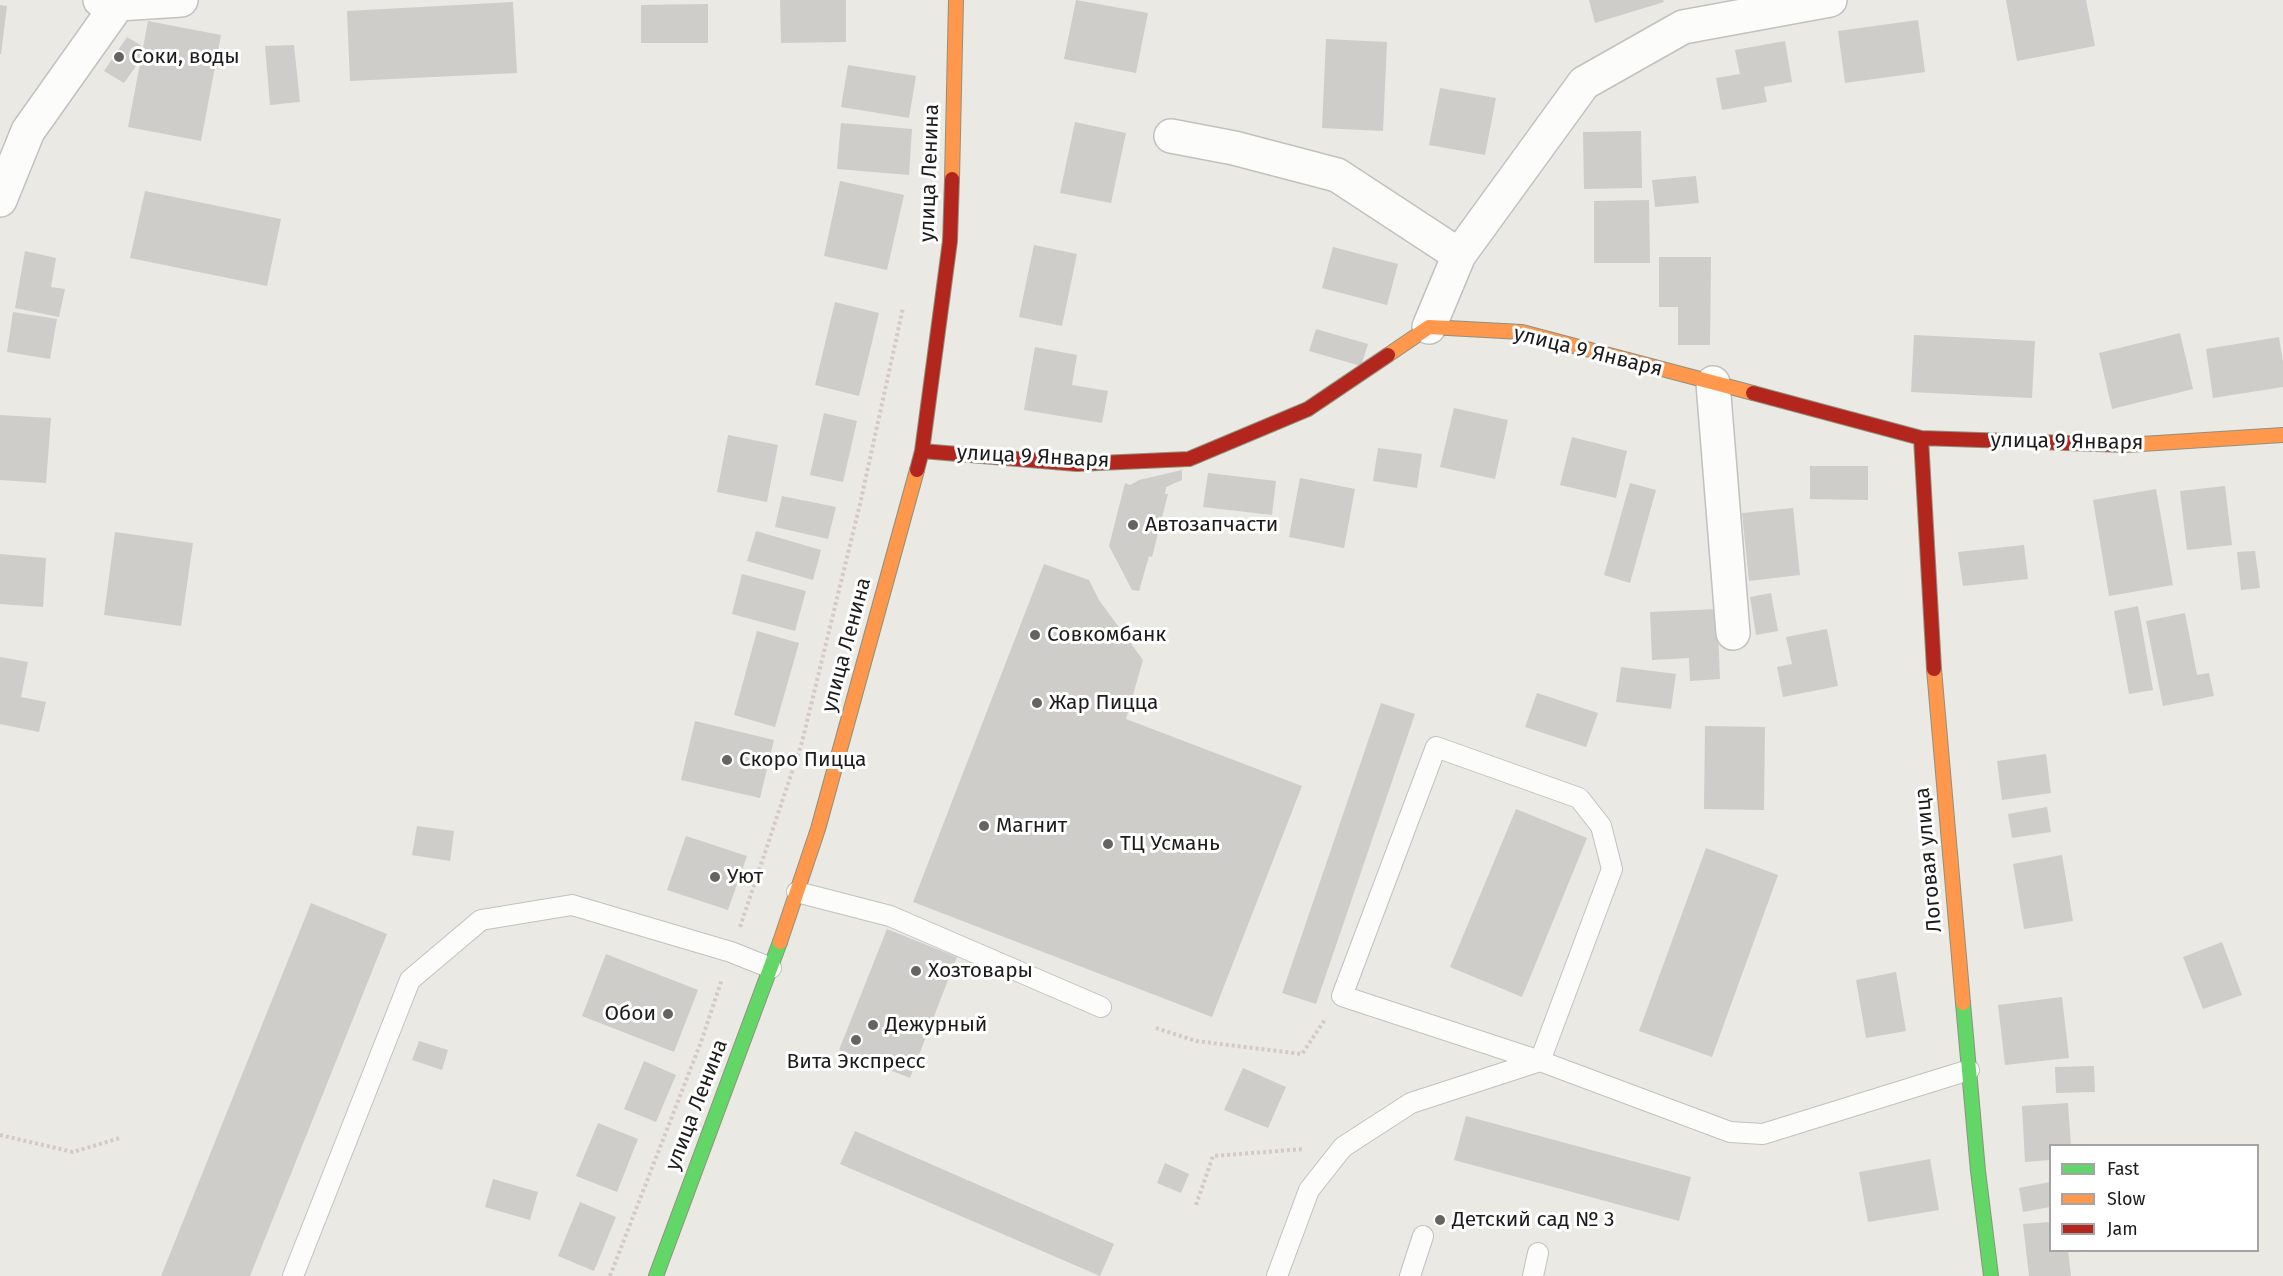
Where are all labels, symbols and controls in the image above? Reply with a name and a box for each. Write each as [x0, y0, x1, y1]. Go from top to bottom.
place label: Соки, воды [131, 44, 240, 70]
marker: Соки, воды [112, 50, 126, 64]
street label: улица Ленина [915, 103, 945, 243]
street label: улица 9 Января [1511, 321, 1665, 383]
street label: улица 9 Января [1990, 428, 2144, 456]
street label: улица 9 Января [956, 440, 1110, 474]
place label: Автозапчасти [1145, 512, 1278, 538]
marker: Автозапчасти [1126, 518, 1140, 532]
street label: улица Ленина [817, 575, 877, 715]
place label: Совкомбанк [1047, 622, 1166, 648]
marker: Совкомбанк [1028, 628, 1042, 642]
place label: Жар Пицца [1049, 690, 1158, 716]
marker: Жар Пицца [1030, 696, 1044, 710]
place label: Скоро Пицца [739, 747, 866, 773]
marker: Скоро Пицца [720, 753, 734, 767]
street label: Логовая улица [1910, 786, 1948, 934]
place label: Магнит [996, 813, 1067, 839]
marker: Магнит [977, 819, 991, 833]
place label: ТЦ Усмань [1120, 831, 1220, 857]
marker: ТЦ Усмань [1101, 837, 1115, 851]
place label: Уют [727, 864, 763, 890]
marker: Уют [708, 870, 722, 884]
place label: Хозтовары [928, 958, 1033, 984]
marker: Хозтовары [909, 964, 923, 978]
place label: Обои [604, 1001, 656, 1027]
marker: Обои [661, 1007, 675, 1021]
place label: Дежурный [885, 1012, 987, 1038]
marker: Дежурный [866, 1018, 880, 1032]
marker: Вита Экспресс [849, 1033, 863, 1047]
street label: улица Ленина [660, 1036, 734, 1174]
place label: Вита Экспресс [787, 1049, 925, 1075]
legend [2049, 1144, 2259, 1252]
text: Fast [2107, 1158, 2139, 1180]
text: Slow [2107, 1188, 2145, 1210]
place label: Детский сад № 3 [1452, 1207, 1615, 1233]
marker: Детский сад № 3 [1433, 1213, 1447, 1227]
text: Jam [2107, 1218, 2138, 1240]

